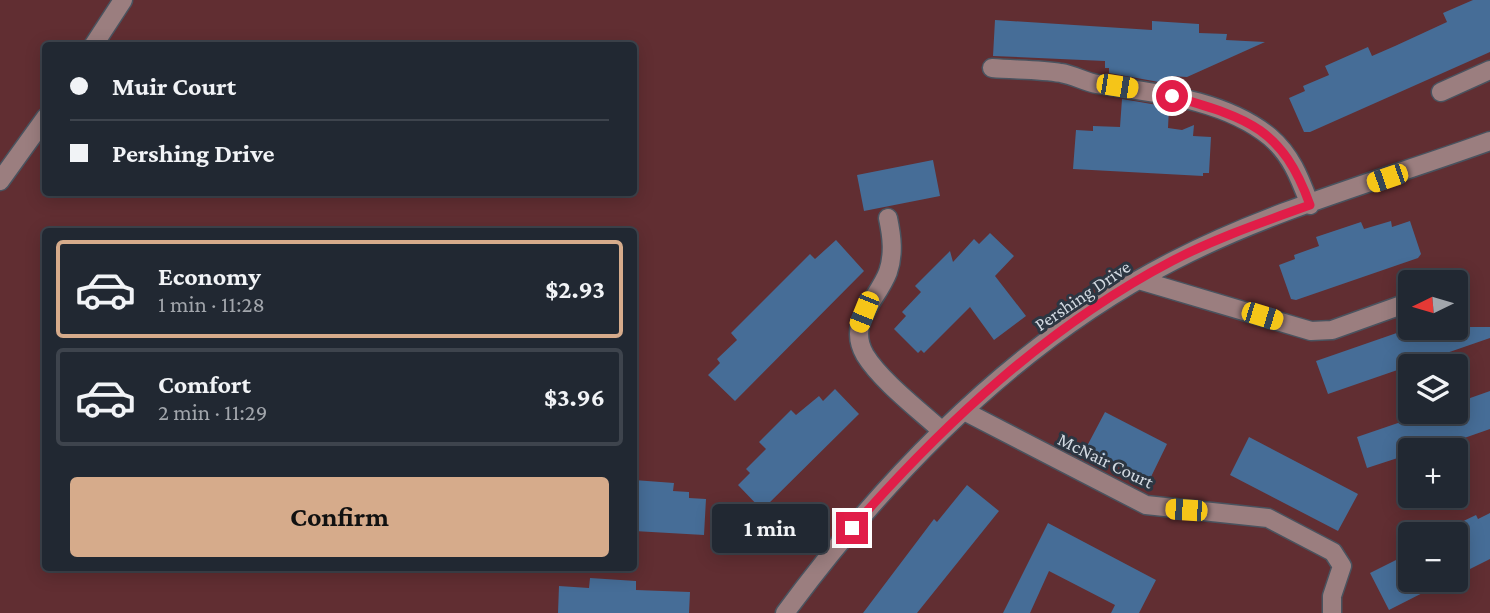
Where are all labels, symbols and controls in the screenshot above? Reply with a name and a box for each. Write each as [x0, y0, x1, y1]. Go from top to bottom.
text: Muir Court [112, 72, 236, 101]
car [1095, 72, 1140, 100]
route start [1156, 80, 1188, 112]
text: Pershing Drive [112, 139, 274, 168]
car [1364, 161, 1411, 195]
street label: Pershing Drive [1030, 256, 1134, 335]
icon: car [74, 258, 137, 321]
text: Economy [158, 262, 261, 291]
north arrow [1398, 270, 1468, 340]
map controls [1398, 270, 1468, 592]
text: $2.93 [545, 275, 605, 304]
car [847, 289, 882, 335]
text: 1 min · 11:28 [158, 291, 265, 317]
car [1239, 300, 1286, 332]
button: layers [1398, 354, 1468, 424]
icon: car [74, 366, 137, 429]
text: Comfort [158, 370, 251, 399]
text: $3.96 [544, 383, 605, 412]
text: 2 min · 11:29 [158, 399, 267, 425]
street label: McNair Court [1055, 428, 1158, 493]
button: + [1398, 438, 1468, 508]
button: Confirm [70, 477, 609, 557]
car [1165, 498, 1208, 522]
callout: 1 min [712, 504, 828, 552]
route end [836, 512, 868, 544]
text: 1 min [744, 515, 796, 541]
button: − [1398, 522, 1468, 592]

